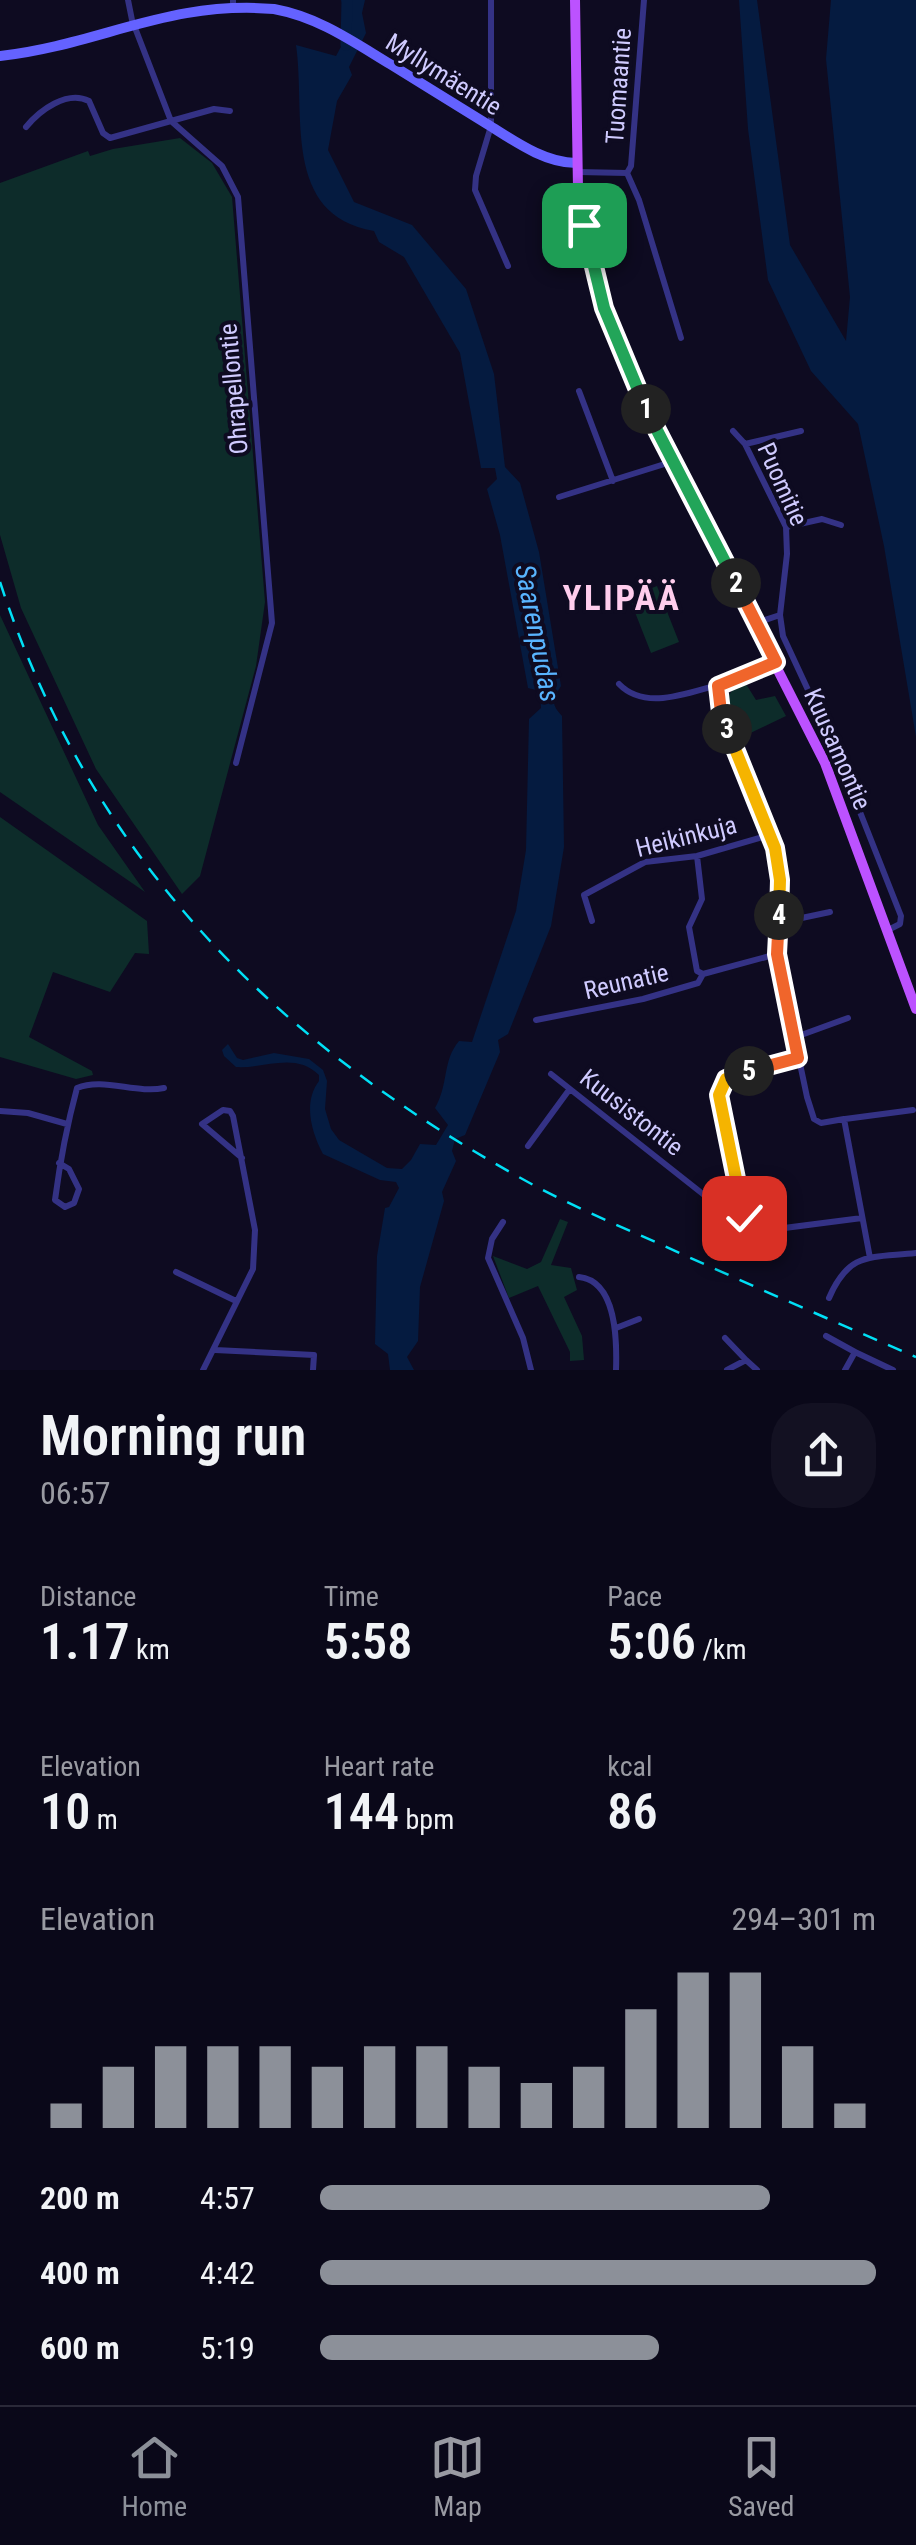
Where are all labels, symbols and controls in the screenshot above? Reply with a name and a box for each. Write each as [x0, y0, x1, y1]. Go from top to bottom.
street label: Tuomaantie [600, 27, 637, 145]
street label: Myllymäentie [381, 28, 507, 121]
pin [542, 183, 627, 268]
icon: arrive [557, 198, 612, 253]
street label: Ohrapellontie [213, 322, 254, 456]
pin: 1 [621, 384, 671, 434]
text: 1 [639, 392, 653, 425]
street label: Puomitie [751, 438, 814, 530]
pin: 2 [711, 558, 761, 608]
water label: Saarenpudas [508, 562, 567, 705]
text: 2 [729, 566, 743, 599]
district label: YLIPÄÄ [563, 578, 681, 619]
street label: Kuusamontie [798, 684, 877, 814]
pin: 3 [702, 704, 752, 754]
text: 3 [720, 712, 734, 745]
street label: Heikinkuja [633, 810, 740, 863]
pin: 4 [754, 890, 804, 940]
text: 4 [772, 898, 786, 931]
street label: Reunatie [581, 958, 671, 1005]
pin: 5 [724, 1046, 774, 1096]
text: 5 [742, 1054, 756, 1087]
street label: Kuusistontie [574, 1063, 689, 1162]
pin [702, 1176, 787, 1261]
icon: check [717, 1191, 772, 1246]
button: share [771, 1403, 876, 1508]
text: Morning run [40, 1404, 306, 1468]
text: 06:57 [40, 1474, 111, 1512]
text: Distance [40, 1580, 137, 1613]
text: Time [324, 1580, 379, 1613]
text: Pace [607, 1580, 662, 1613]
text: 1.17 [40, 1613, 130, 1671]
text: 5:58 [324, 1613, 412, 1671]
text: 5:06 [607, 1613, 696, 1671]
text: km [130, 1633, 170, 1666]
text: /km [696, 1633, 747, 1666]
text: Elevation [40, 1750, 141, 1783]
text: Heart rate [324, 1750, 434, 1783]
text: kcal [607, 1750, 652, 1783]
text: 10 [40, 1783, 90, 1841]
text: 144 [324, 1783, 399, 1841]
text: 86 [607, 1783, 658, 1841]
text: m [90, 1803, 118, 1836]
text: bpm [399, 1803, 454, 1836]
text: Elevation [40, 1900, 155, 1938]
text: 294–301 m [731, 1900, 876, 1938]
text: 200 m [40, 2179, 120, 2217]
text: 4:57 [200, 2179, 255, 2217]
text: 400 m [40, 2254, 120, 2292]
text: 4:42 [200, 2254, 255, 2292]
text: 600 m [40, 2329, 120, 2367]
text: 5:19 [200, 2329, 255, 2367]
tab: Home [121, 2430, 187, 2523]
tab: Map [430, 2430, 485, 2523]
tab: Saved [728, 2430, 795, 2523]

